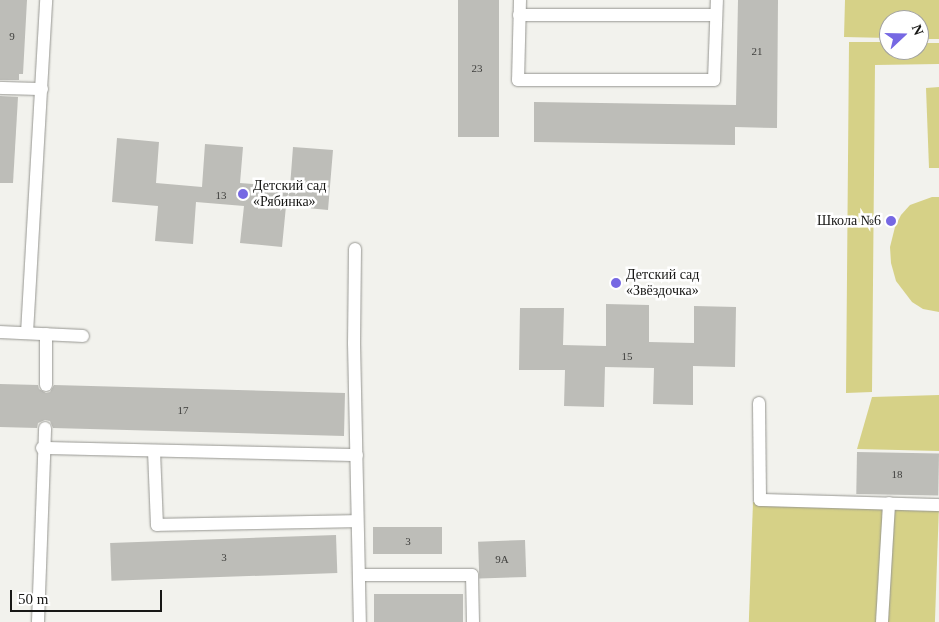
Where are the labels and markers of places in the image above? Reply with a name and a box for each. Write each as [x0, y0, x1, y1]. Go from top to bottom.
place label: Детский сад «Рябинка» [253, 178, 326, 210]
marker: Детский сад «Рябинка» [237, 188, 249, 200]
place label: Школа №6 [817, 213, 881, 229]
marker: Школа №6 [885, 215, 897, 227]
place label: Детский сад «Звёздочка» [626, 267, 699, 300]
marker: Детский сад «Звёздочка» [610, 277, 622, 289]

